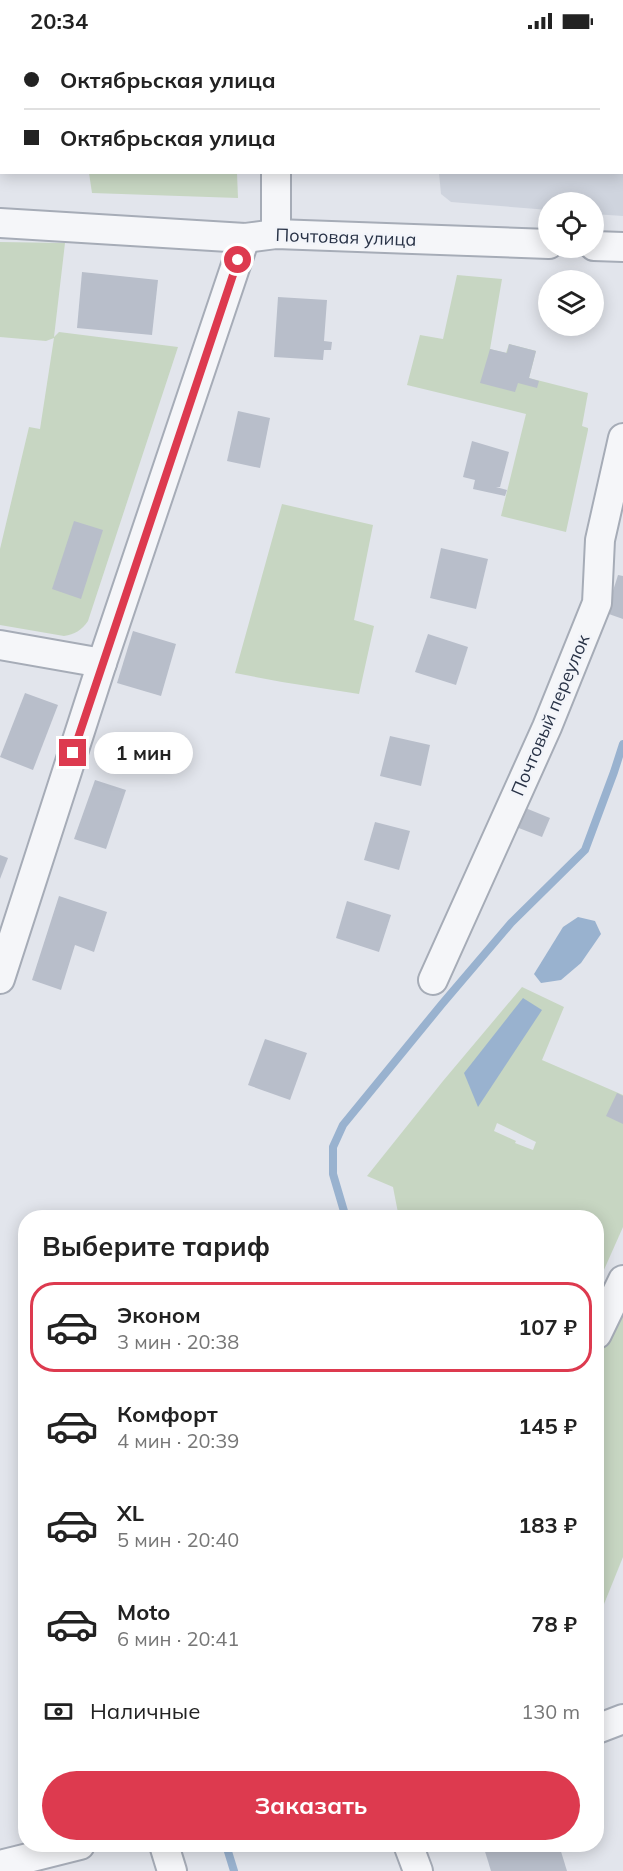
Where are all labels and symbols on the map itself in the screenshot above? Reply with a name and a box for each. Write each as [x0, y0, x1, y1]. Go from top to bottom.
street label: Почтовая улица [275, 223, 417, 251]
route start [224, 246, 251, 273]
street label: Почтовый переулок [506, 630, 595, 799]
callout: 1 мин [94, 732, 193, 774]
route end [59, 739, 86, 766]

